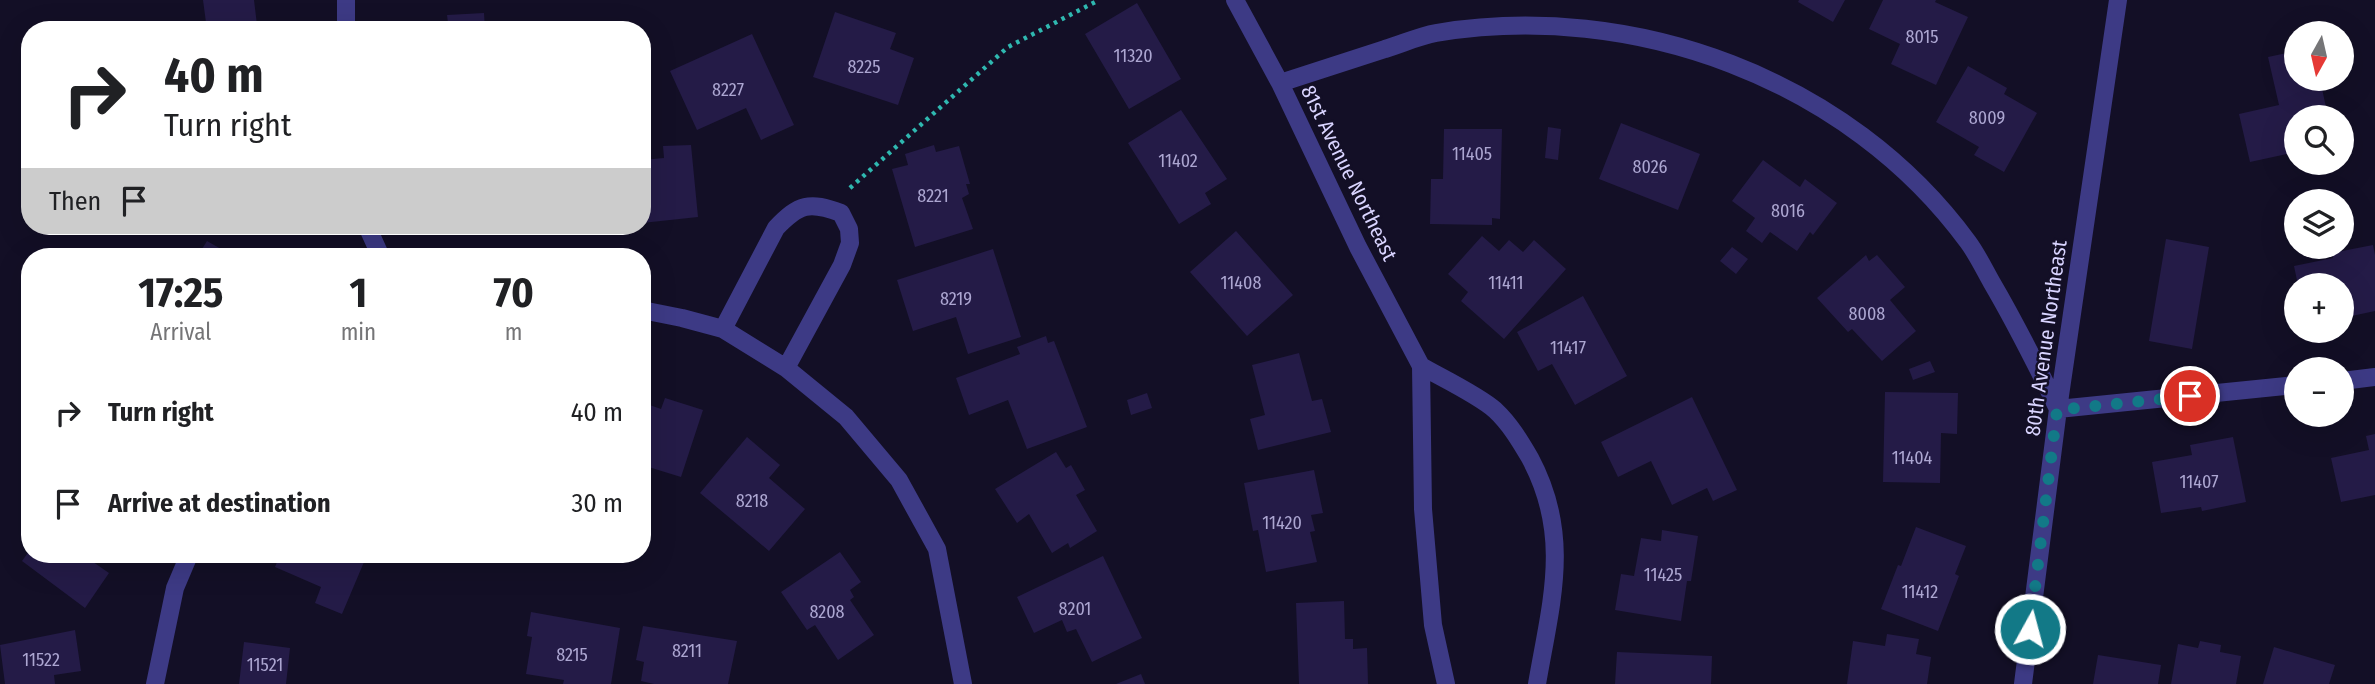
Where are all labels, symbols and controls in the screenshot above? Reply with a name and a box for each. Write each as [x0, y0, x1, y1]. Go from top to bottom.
north arrow [2284, 21, 2354, 91]
map controls [2284, 21, 2354, 427]
house number: 8015 [1905, 26, 1939, 48]
house number: 11320 [1113, 45, 1153, 67]
text: 40 m [164, 46, 264, 105]
icon: right [49, 49, 140, 140]
house number: 8225 [847, 56, 881, 78]
house number: 8227 [712, 79, 744, 101]
street label: 81st Avenue Northeast [1295, 81, 1403, 265]
button: search [2284, 105, 2354, 175]
text: Turn right [164, 106, 291, 144]
house number: 8009 [1969, 107, 2005, 129]
house number: 11405 [1452, 143, 1492, 165]
house number: 11402 [1158, 150, 1198, 172]
house number: 8026 [1632, 156, 1668, 178]
icon: arrive [115, 182, 153, 220]
house number: 8221 [917, 185, 949, 207]
text: Then [49, 186, 101, 217]
button: layers [2284, 189, 2354, 259]
house number: 8016 [1771, 200, 1805, 222]
street label: 80th Avenue Northeast [2019, 238, 2073, 438]
text: 17:25 [138, 268, 224, 318]
text: 1 [350, 268, 367, 318]
text: 70 [493, 268, 534, 318]
house number: 11408 [1221, 272, 1261, 294]
house number: 11411 [1488, 272, 1524, 294]
button: + [2284, 273, 2354, 343]
house number: 8219 [940, 288, 972, 310]
house number: 8008 [1849, 303, 1885, 325]
text: Arrival [150, 318, 211, 346]
text: min [341, 318, 376, 346]
text: m [505, 318, 522, 346]
house number: 11417 [1550, 337, 1586, 359]
button: − [2284, 357, 2354, 427]
pin [2160, 366, 2220, 426]
icon: arrive [2171, 377, 2209, 415]
icon: right [49, 394, 87, 432]
text: Turn right [108, 397, 214, 428]
text: 40 m [571, 397, 623, 428]
house number: 11404 [1892, 447, 1933, 469]
house number: 11407 [2180, 471, 2218, 493]
icon: arrive [49, 485, 87, 523]
text: Arrive at destination [108, 488, 331, 519]
text: 30 m [572, 488, 623, 519]
house number: 8218 [736, 490, 768, 512]
house number: 11420 [1262, 512, 1302, 534]
house number: 11425 [1644, 564, 1682, 586]
house number: 11412 [1902, 581, 1938, 603]
position arrow [1993, 592, 2067, 666]
house number: 8201 [1059, 598, 1091, 620]
house number: 8208 [809, 601, 845, 623]
house number: 8211 [672, 640, 702, 662]
house number: 8215 [556, 644, 588, 666]
house number: 11522 [22, 649, 60, 671]
house number: 11521 [247, 654, 283, 676]

